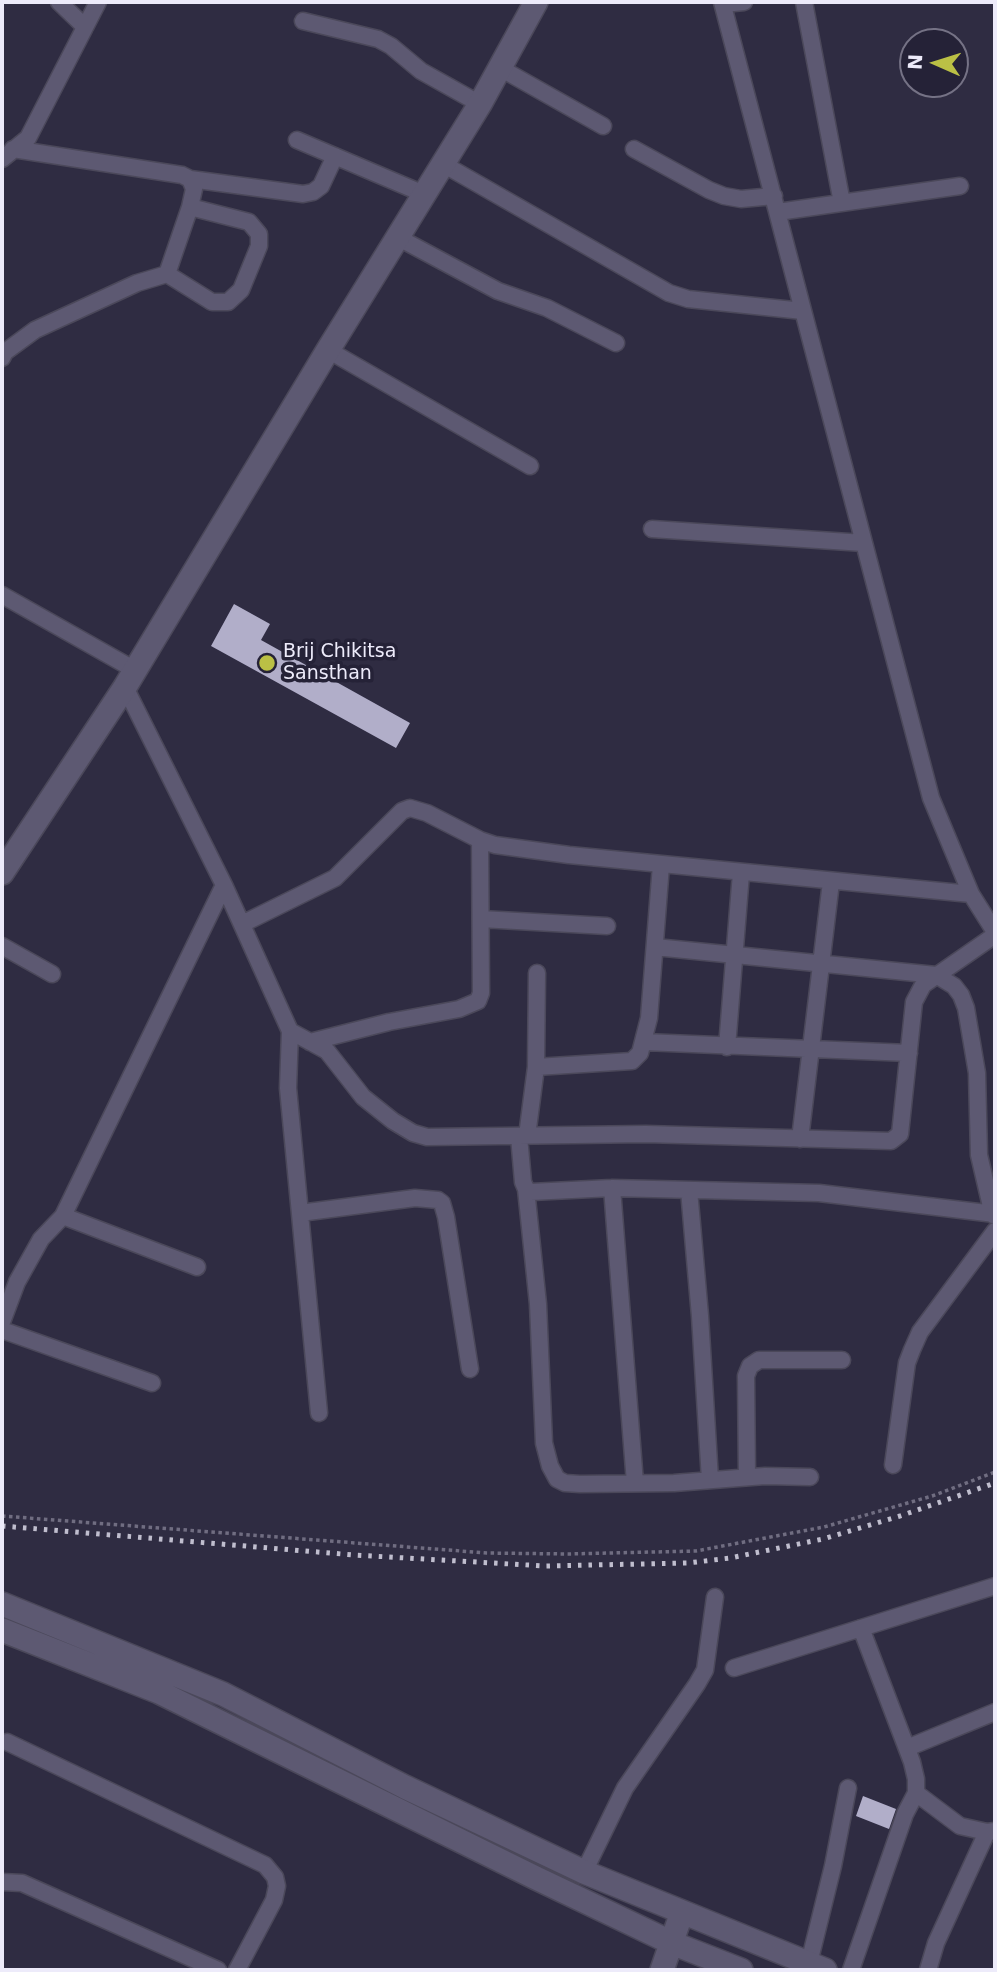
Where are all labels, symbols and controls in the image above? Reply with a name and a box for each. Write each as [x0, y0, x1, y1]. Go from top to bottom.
north arrow [899, 28, 969, 98]
text: N [904, 53, 926, 71]
place label: Brij Chikitsa Sansthan [283, 641, 396, 685]
marker: Brij Chikitsa Sansthan [257, 653, 277, 673]

